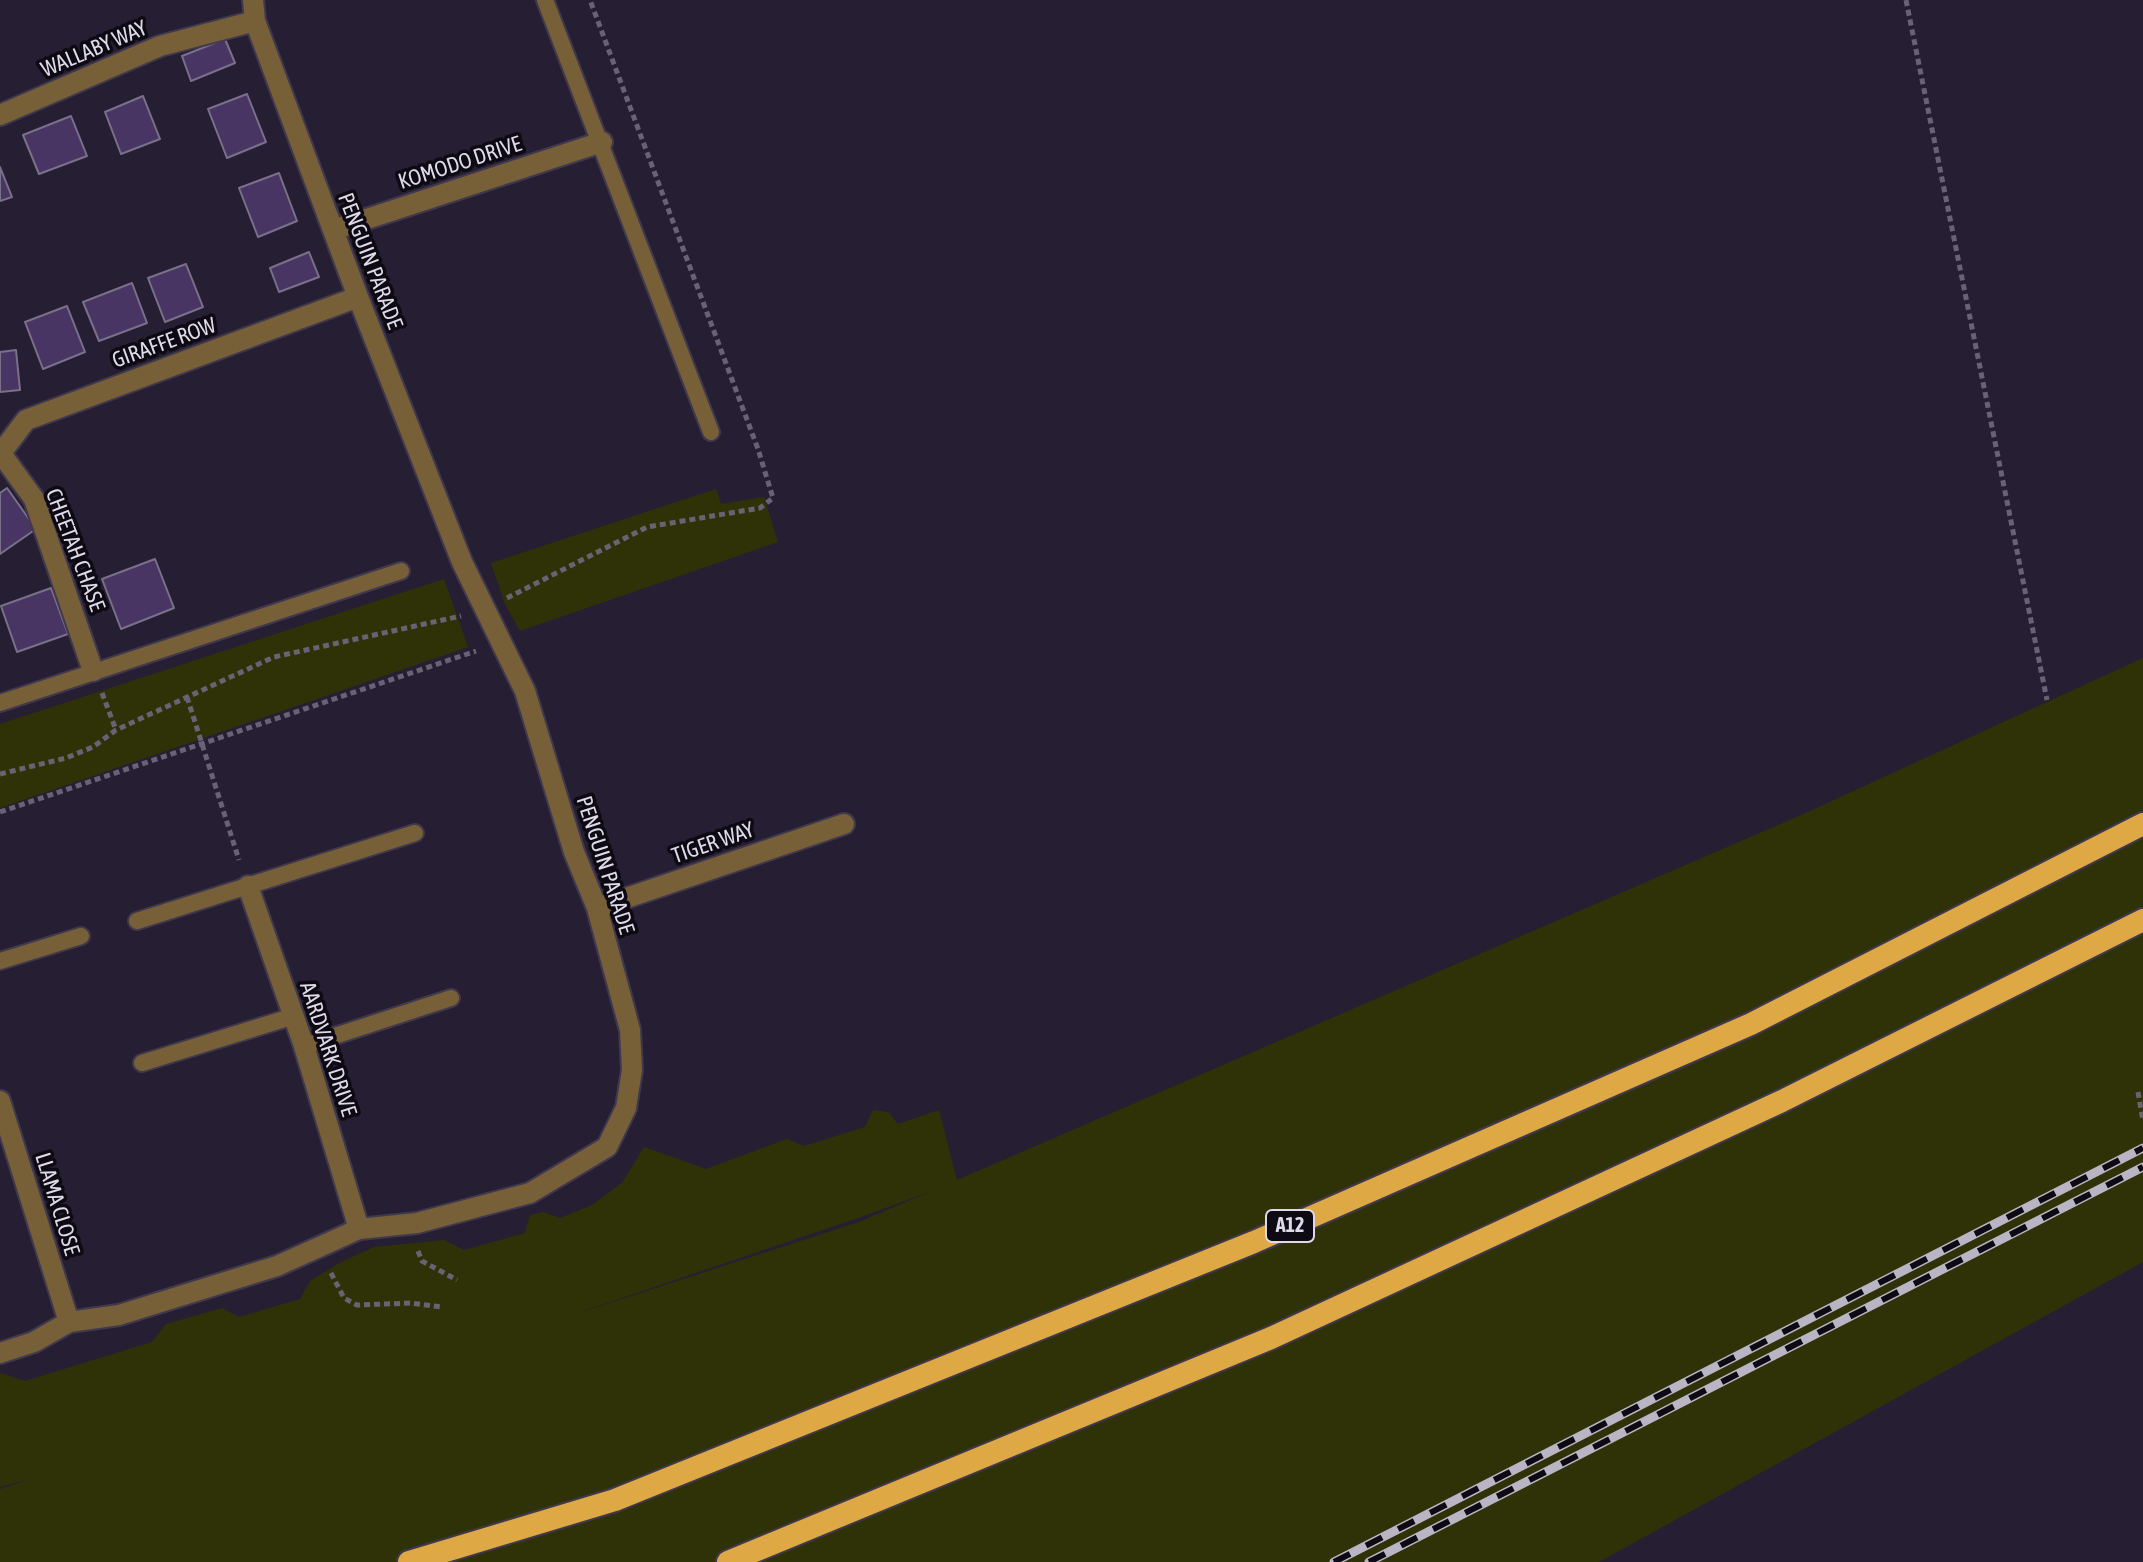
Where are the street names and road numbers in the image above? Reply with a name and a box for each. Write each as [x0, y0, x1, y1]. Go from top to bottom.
street label: WALLABY WAY [37, 15, 151, 83]
street label: KOMODO DRIVE [395, 131, 525, 195]
street label: PENGUIN PARADE [332, 189, 408, 333]
street label: GIRAFFE ROW [108, 312, 220, 374]
street label: CHEETAH CHASE [40, 485, 110, 615]
street label: PENGUIN PARADE [570, 793, 640, 937]
street label: TIGER WAY [668, 817, 758, 869]
street label: AARDVARK DRIVE [294, 979, 362, 1119]
street label: LLAMA CLOSE [29, 1150, 85, 1258]
road number: A12 [1266, 1210, 1314, 1242]

